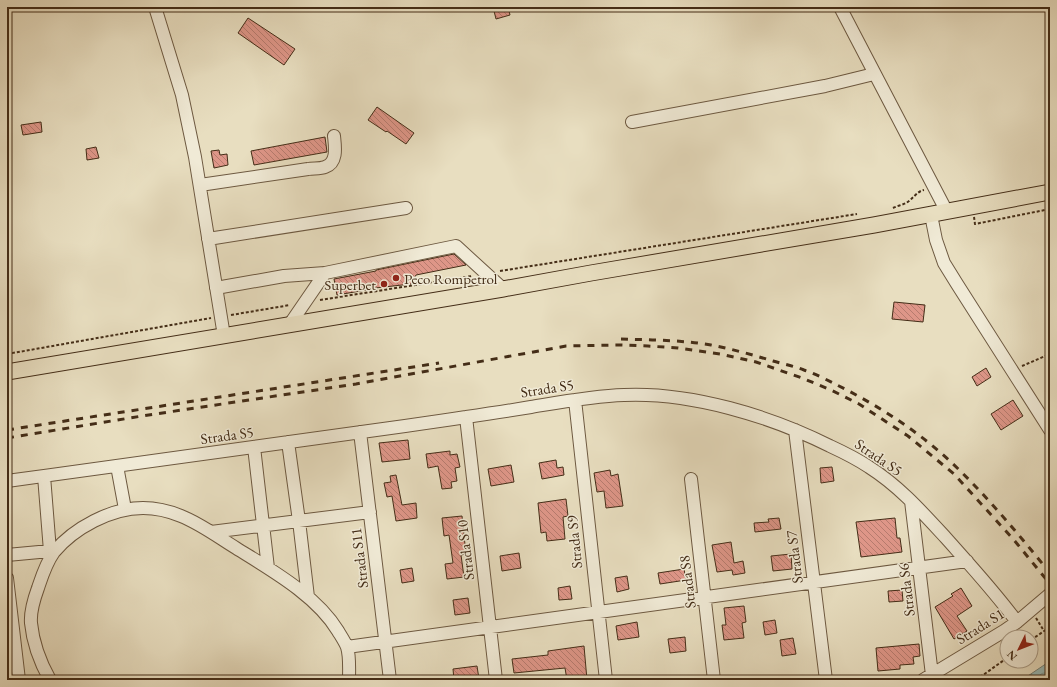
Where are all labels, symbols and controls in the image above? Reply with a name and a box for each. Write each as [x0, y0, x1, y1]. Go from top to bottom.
place label: Peco Rompetrol [404, 269, 498, 288]
marker: Peco Rompetrol [391, 273, 401, 283]
place label: Superbet [324, 275, 376, 294]
marker: Superbet [379, 279, 389, 289]
street label: Strada S5 [519, 374, 575, 402]
street label: Strada S5 [199, 422, 255, 448]
street label: Strada S5 [852, 434, 906, 480]
street label: Strada S9 [562, 514, 586, 570]
street label: Strada S10 [452, 519, 478, 581]
street label: Strada S11 [346, 527, 372, 589]
street label: Strada S7 [781, 529, 807, 585]
street label: Strada S8 [674, 554, 700, 610]
street label: Strada S6 [893, 562, 919, 618]
street label: Strada S1 [952, 604, 1008, 648]
north arrow [999, 629, 1039, 669]
text: N [1003, 648, 1020, 664]

